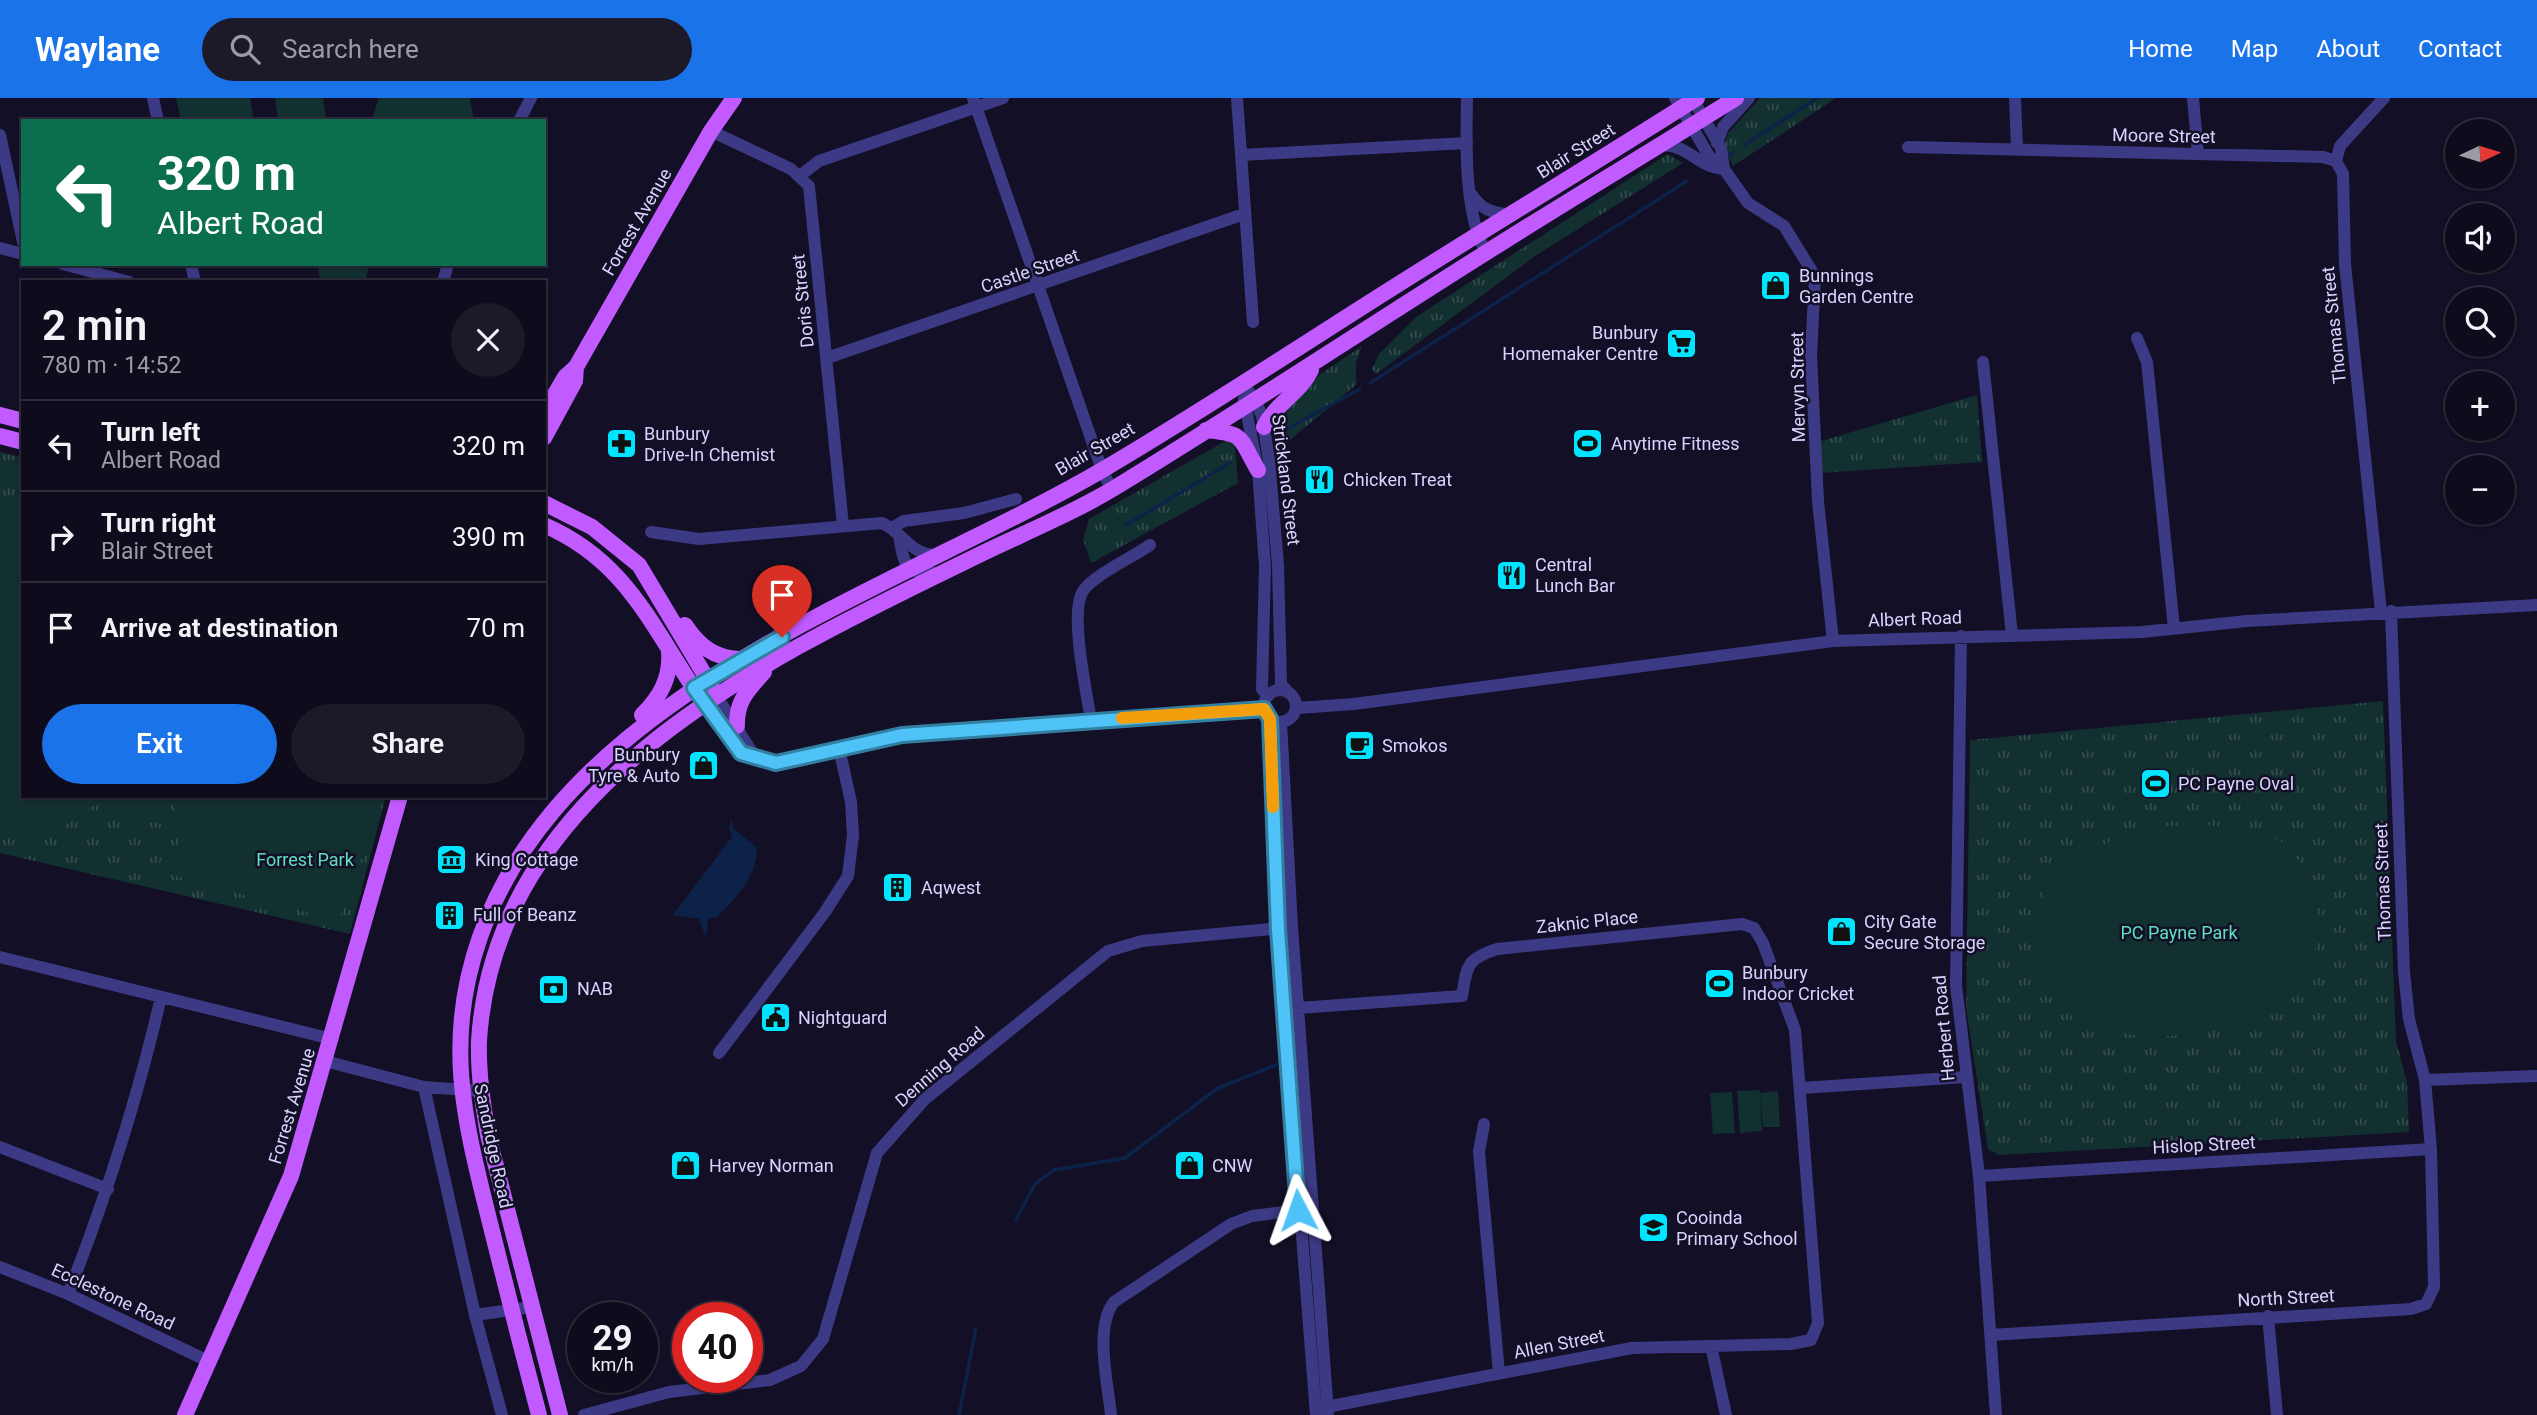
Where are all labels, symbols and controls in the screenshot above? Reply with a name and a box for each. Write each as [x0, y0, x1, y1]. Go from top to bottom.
search box [202, 18, 692, 81]
text: Waylane [35, 30, 160, 69]
icon: search [226, 30, 264, 68]
text: Search here [282, 34, 419, 64]
text: Home [2128, 35, 2193, 63]
text: Map [2231, 35, 2278, 63]
text: About [2316, 35, 2380, 63]
text: Contact [2418, 35, 2502, 63]
street label: Blair Street [1533, 118, 1619, 183]
north arrow [2445, 119, 2515, 189]
map controls [2445, 119, 2515, 525]
street label: Moore Street [2112, 124, 2216, 147]
text: 320 m [157, 145, 296, 202]
icon: left [42, 147, 133, 238]
street label: Forrest Avenue [597, 164, 676, 279]
button: sound [2445, 203, 2515, 273]
text: Albert Road [157, 204, 324, 242]
street label: Castle Street [978, 244, 1082, 297]
street label: Doris Street [787, 253, 818, 349]
place label: Bunnings Garden Centre [1799, 265, 1914, 307]
street label: Thomas Street [2317, 265, 2350, 385]
shop icon: Bunnings Garden Centre [1759, 269, 1793, 303]
button: search [2445, 287, 2515, 357]
text: 2 min [42, 301, 147, 350]
button: close [451, 303, 525, 377]
place label: Bunbury Homemaker Centre [1502, 322, 1658, 364]
supermarket icon: Bunbury Homemaker Centre [1664, 326, 1698, 360]
street label: Mervyn Street [1786, 331, 1809, 443]
text: 780 m · 14:52 [42, 352, 181, 379]
button: + [2445, 371, 2515, 441]
street label: Strickland Street [1268, 413, 1305, 547]
text: Turn left [101, 417, 200, 447]
street label: Blair Street [1051, 417, 1138, 480]
place label: Bunbury Drive-In Chemist [644, 423, 775, 465]
icon: left [42, 427, 80, 465]
pharmacy icon: Bunbury Drive-In Chemist [604, 427, 638, 461]
sports icon: Anytime Fitness [1571, 427, 1605, 461]
text: 320 m [452, 431, 525, 461]
place label: Anytime Fitness [1611, 433, 1740, 454]
text: Albert Road [101, 447, 221, 474]
button: − [2445, 455, 2515, 525]
restaurant icon: Chicken Treat [1303, 463, 1337, 497]
place label: Chicken Treat [1343, 469, 1452, 490]
text: Turn right [101, 508, 216, 538]
icon: right [42, 518, 80, 556]
text: 390 m [452, 522, 525, 552]
text: Blair Street [101, 538, 213, 565]
place label: Central Lunch Bar [1535, 554, 1615, 596]
restaurant icon: Central Lunch Bar [1495, 558, 1529, 592]
pin [752, 565, 812, 637]
icon: arrive [763, 576, 801, 614]
street label: Albert Road [1868, 606, 1962, 631]
icon: arrive [42, 609, 80, 647]
text: Arrive at destination [101, 613, 338, 643]
text: 70 m [467, 613, 525, 643]
button: Exit [42, 704, 277, 784]
button: Share [291, 704, 525, 784]
cafe icon: Smokos [1342, 729, 1376, 763]
place label: Smokos [1382, 735, 1447, 756]
place label: Bunbury Tyre & Auto [588, 744, 680, 786]
shop icon: Bunbury Tyre & Auto [686, 748, 720, 782]
sports icon: PC Payne Oval [2138, 767, 2172, 801]
place label: PC Payne Oval [2178, 773, 2294, 794]
street label: Thomas Street [2370, 823, 2395, 941]
museum icon: King Cottage [435, 843, 469, 877]
park label: Forrest Park [256, 849, 355, 870]
place label: King Cottage [475, 849, 578, 870]
building icon: Aqwest [881, 871, 915, 905]
place label: Aqwest [921, 877, 981, 898]
building icon: Full of Beanz [433, 898, 467, 932]
place label: Full of Beanz [473, 904, 576, 925]
street label: Zaknic Place [1535, 906, 1639, 937]
place label: City Gate Secure Storage [1864, 911, 1985, 953]
shop icon: City Gate Secure Storage [1824, 915, 1858, 949]
park label: PC Payne Park [2120, 922, 2238, 943]
place label: Bunbury Indoor Cricket [1742, 962, 1854, 1004]
sports icon: Bunbury Indoor Cricket [1702, 966, 1736, 1000]
bank icon: NAB [537, 972, 571, 1006]
street label: Herbert Road [1928, 974, 1959, 1082]
place label: NAB [577, 978, 613, 999]
public building icon: Nightguard [758, 1001, 792, 1035]
place label: Nightguard [798, 1007, 887, 1028]
street label: Denning Road [891, 1022, 989, 1111]
street label: Forrest Avenue [264, 1045, 319, 1166]
street label: Sandridge Road [470, 1082, 517, 1210]
street label: Hislop Street [2152, 1131, 2256, 1158]
shop icon: Harvey Norman [669, 1149, 703, 1183]
shop icon: CNW [1172, 1149, 1206, 1183]
place label: Harvey Norman [709, 1155, 834, 1176]
place label: CNW [1212, 1155, 1253, 1176]
position arrow [1261, 1173, 1335, 1247]
place label: Cooinda Primary School [1676, 1207, 1798, 1249]
school or university icon: Cooinda Primary School [1636, 1211, 1670, 1245]
street label: Ecclestone Road [48, 1259, 178, 1334]
street label: North Street [2237, 1284, 2335, 1311]
speed limit sign: 40 [672, 1302, 763, 1393]
text: 29 [592, 1318, 633, 1359]
street label: Allen Street [1512, 1324, 1606, 1363]
text: km/h [591, 1354, 634, 1375]

